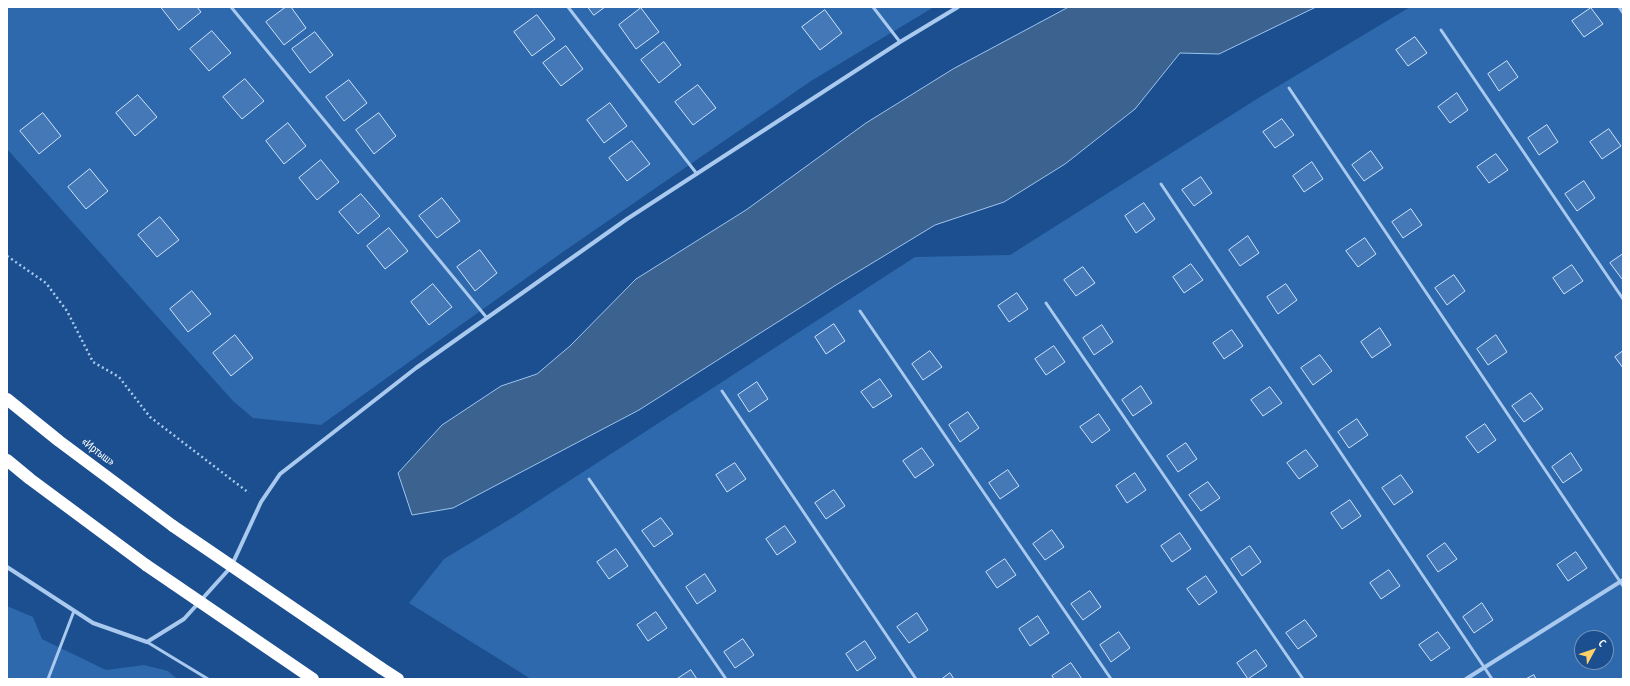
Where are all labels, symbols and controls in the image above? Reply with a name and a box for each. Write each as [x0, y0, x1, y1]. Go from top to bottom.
street label: «Иртыш» [78, 435, 118, 469]
north arrow [1574, 630, 1614, 670]
text: С [1595, 637, 1609, 649]

